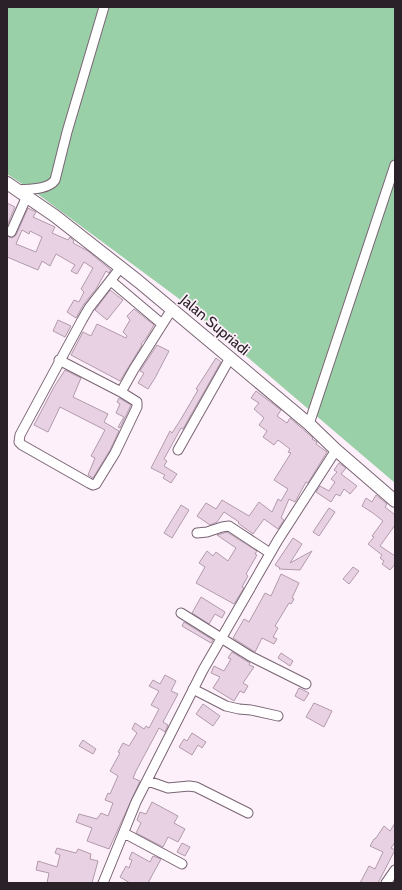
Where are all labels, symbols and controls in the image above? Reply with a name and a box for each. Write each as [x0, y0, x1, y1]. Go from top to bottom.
street label: Jalan Supriadi [176, 290, 253, 359]

